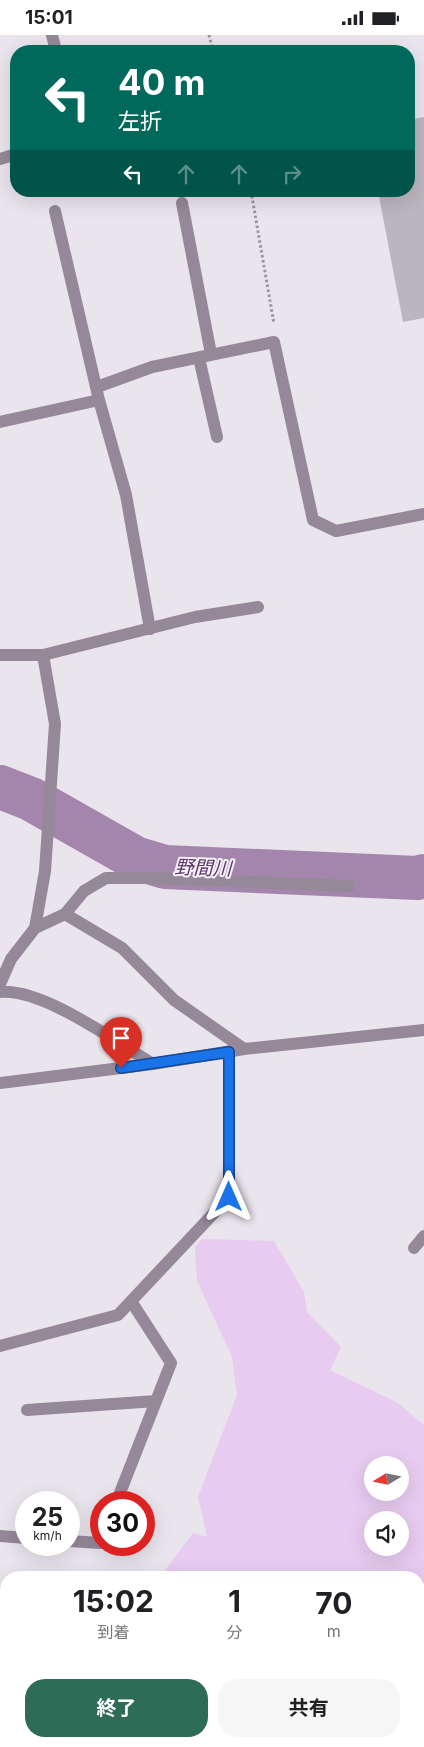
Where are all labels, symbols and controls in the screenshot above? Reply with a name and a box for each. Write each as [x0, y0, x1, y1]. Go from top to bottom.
text: 15:01 [25, 6, 73, 29]
text: 40 m [118, 61, 206, 103]
icon: left [35, 65, 100, 130]
text: 左折 [118, 108, 162, 134]
icon: left [119, 160, 147, 188]
icon: ahead [172, 160, 200, 188]
icon: ahead [225, 160, 253, 188]
icon: right [278, 160, 306, 188]
water label: 野間川 [174, 856, 234, 881]
pin [100, 1017, 142, 1068]
icon: arrive [107, 1024, 135, 1052]
position arrow [202, 1170, 254, 1222]
north arrow [364, 1456, 409, 1501]
map controls [364, 1456, 409, 1556]
speed limit sign: 30 [90, 1491, 155, 1556]
text: 25 [32, 1502, 63, 1532]
button: sound [364, 1511, 409, 1556]
text: km/h [33, 1528, 62, 1543]
text: 15:02 [73, 1583, 154, 1619]
text: 1 [228, 1583, 241, 1619]
text: 70 [315, 1585, 352, 1621]
text: m [327, 1621, 341, 1641]
text: 到着 [97, 1622, 129, 1642]
text: 分 [227, 1622, 243, 1642]
button: 終了 [25, 1679, 208, 1737]
button: 共有 [218, 1679, 400, 1737]

